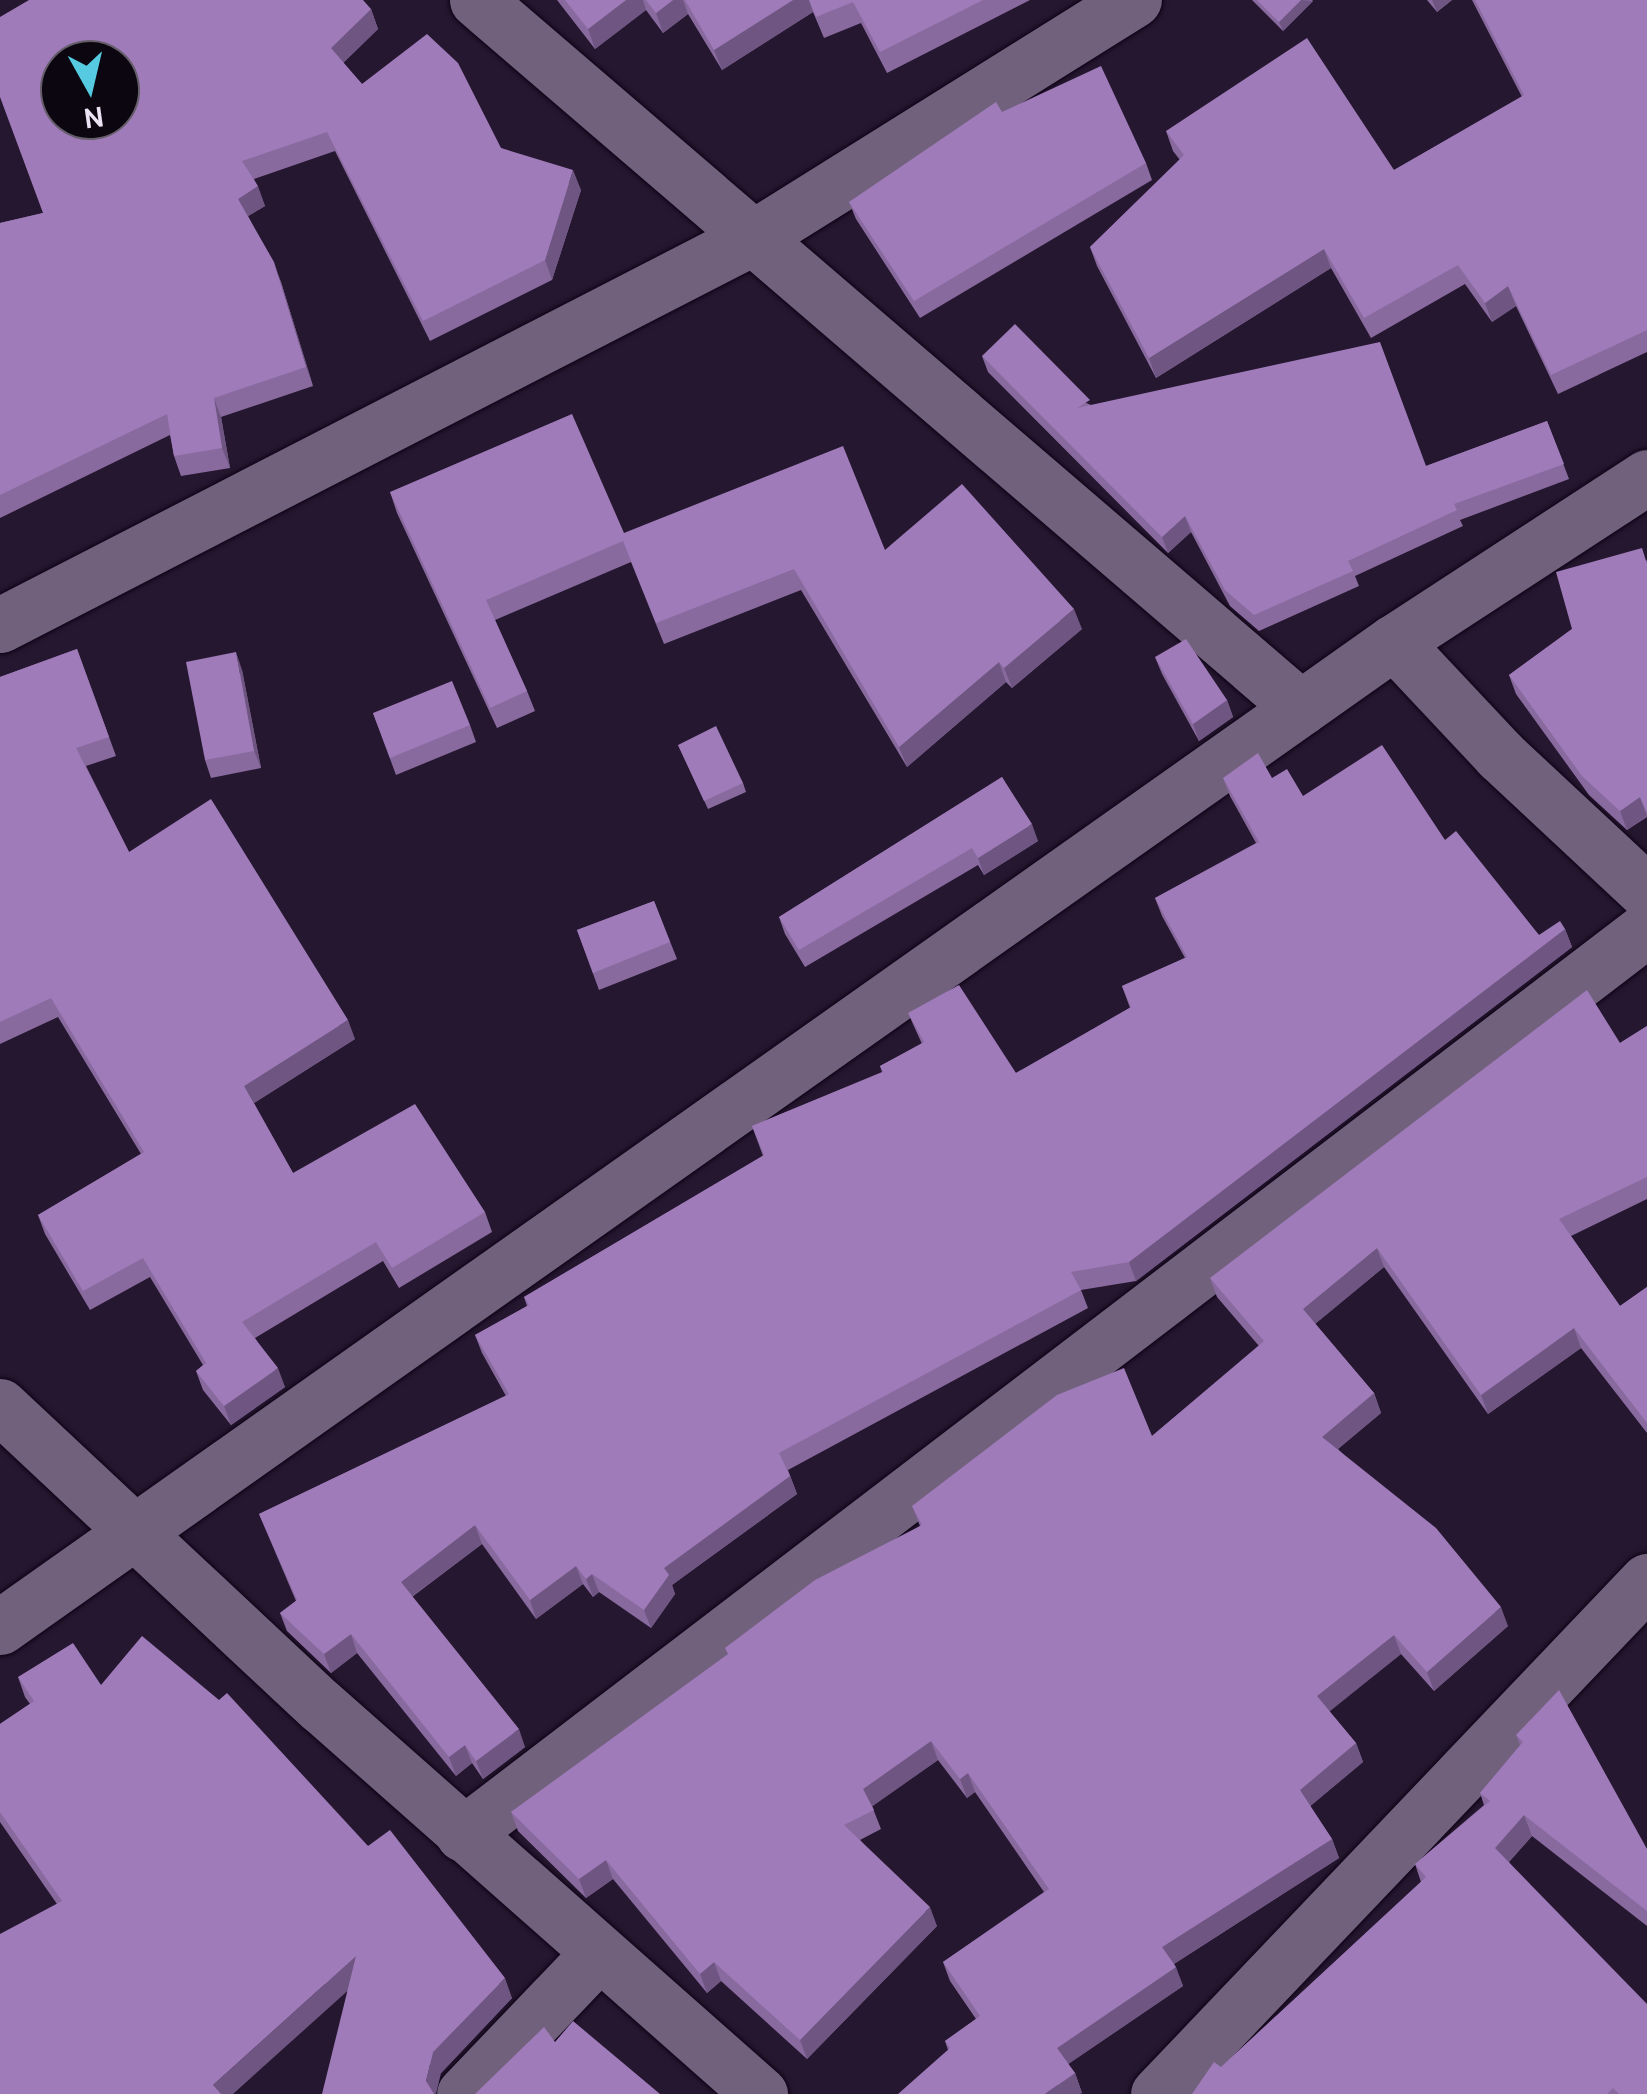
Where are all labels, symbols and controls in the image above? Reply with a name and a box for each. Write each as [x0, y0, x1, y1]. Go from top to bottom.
north arrow [40, 40, 140, 140]
text: N [82, 100, 106, 136]

